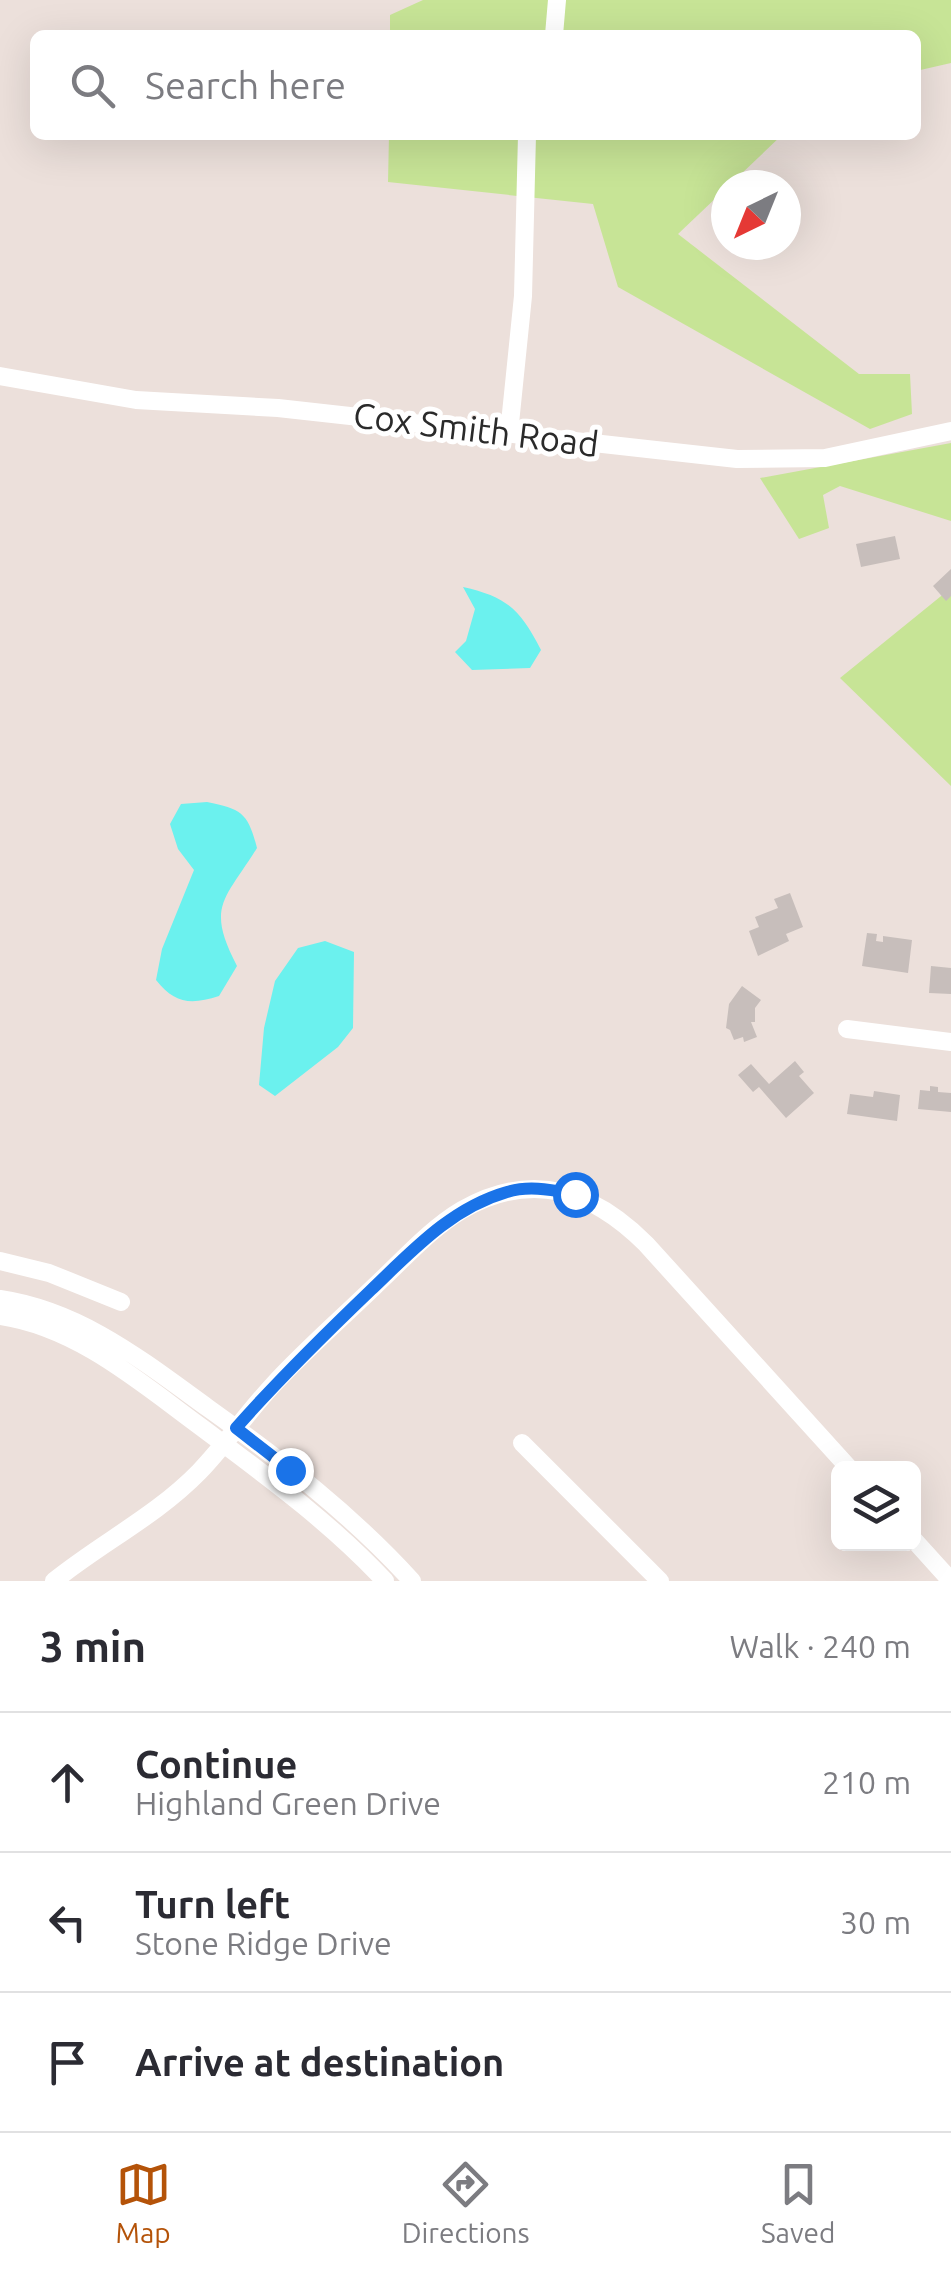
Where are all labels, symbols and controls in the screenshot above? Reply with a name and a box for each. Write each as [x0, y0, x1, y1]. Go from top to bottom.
search box [30, 30, 921, 140]
icon: search [65, 58, 120, 113]
text: Search here [145, 64, 346, 106]
north arrow [711, 170, 801, 260]
street label: Cox Smith Road [351, 394, 601, 464]
route start [553, 1172, 599, 1218]
route end [268, 1448, 314, 1494]
map controls [831, 1461, 921, 1551]
button: layers [831, 1461, 921, 1551]
text: 3 min [40, 1623, 146, 1670]
text: Walk · 240 m [729, 1628, 911, 1664]
text: Continue [135, 1743, 297, 1785]
icon: ahead [40, 1755, 95, 1810]
text: 210 m [822, 1764, 911, 1800]
text: Highland Green Drive [135, 1785, 441, 1821]
text: Turn left [135, 1883, 290, 1925]
icon: left [40, 1895, 95, 1950]
text: 30 m [840, 1904, 911, 1940]
text: Stone Ridge Drive [135, 1925, 392, 1961]
icon: arrive [40, 2035, 95, 2090]
text: Arrive at destination [135, 2041, 504, 2083]
tab: Map [116, 2157, 171, 2248]
tab: Directions [402, 2157, 530, 2248]
tab: Saved [761, 2157, 835, 2248]

